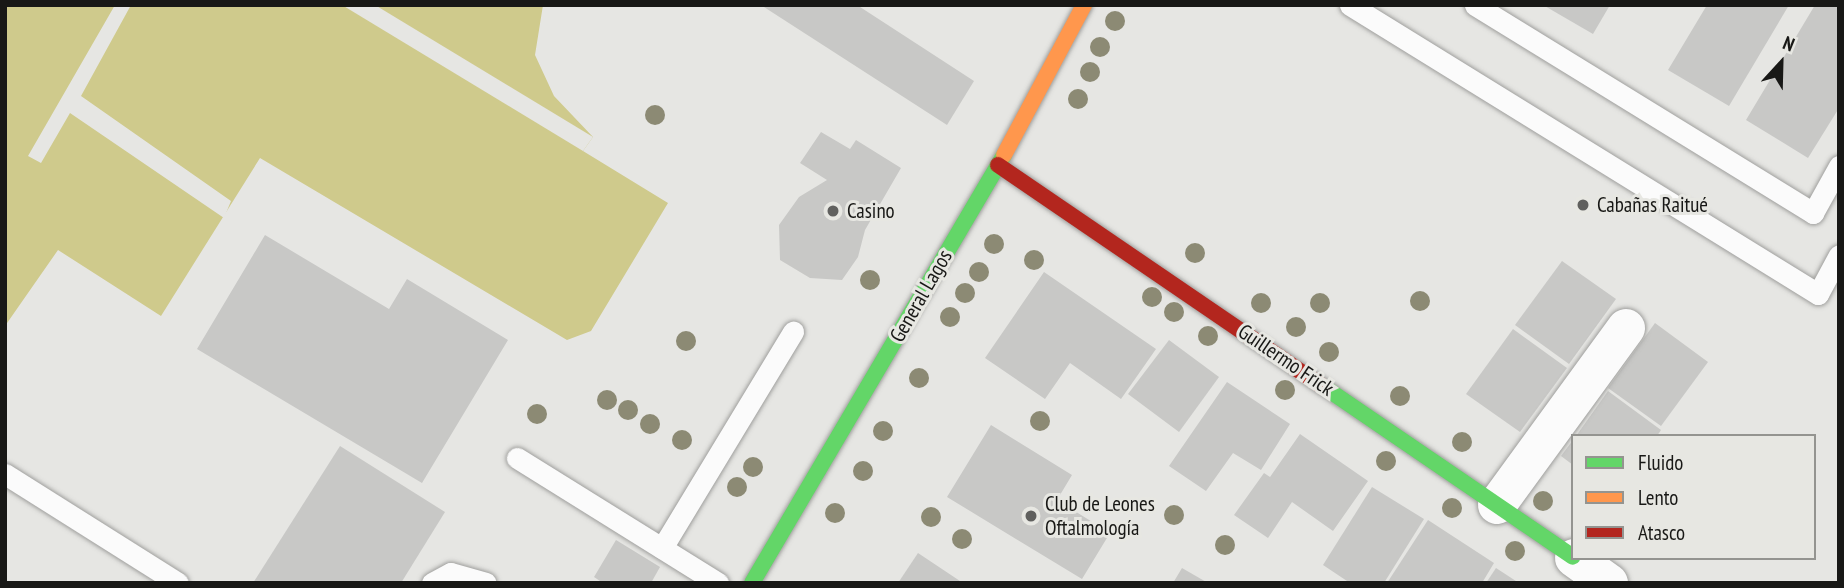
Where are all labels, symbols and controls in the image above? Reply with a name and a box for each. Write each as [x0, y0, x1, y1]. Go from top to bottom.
north arrow [1746, 28, 1816, 98]
text: N [1780, 30, 1798, 57]
place label: Cabañas Raitué [1597, 192, 1708, 218]
marker: Cabañas Raitué [1575, 197, 1591, 213]
place label: Casino [847, 198, 895, 224]
marker: Casino [825, 203, 841, 219]
street label: General Lagos [884, 245, 958, 347]
street label: Guillermo Frick [1233, 319, 1339, 401]
legend [1571, 434, 1816, 560]
text: Fluido [1638, 449, 1683, 476]
text: Lento [1638, 484, 1678, 511]
place label: Club de Leones Oftalmología [1045, 491, 1155, 541]
marker: Club de Leones Oftalmología [1023, 508, 1039, 524]
text: Atasco [1638, 519, 1685, 546]

